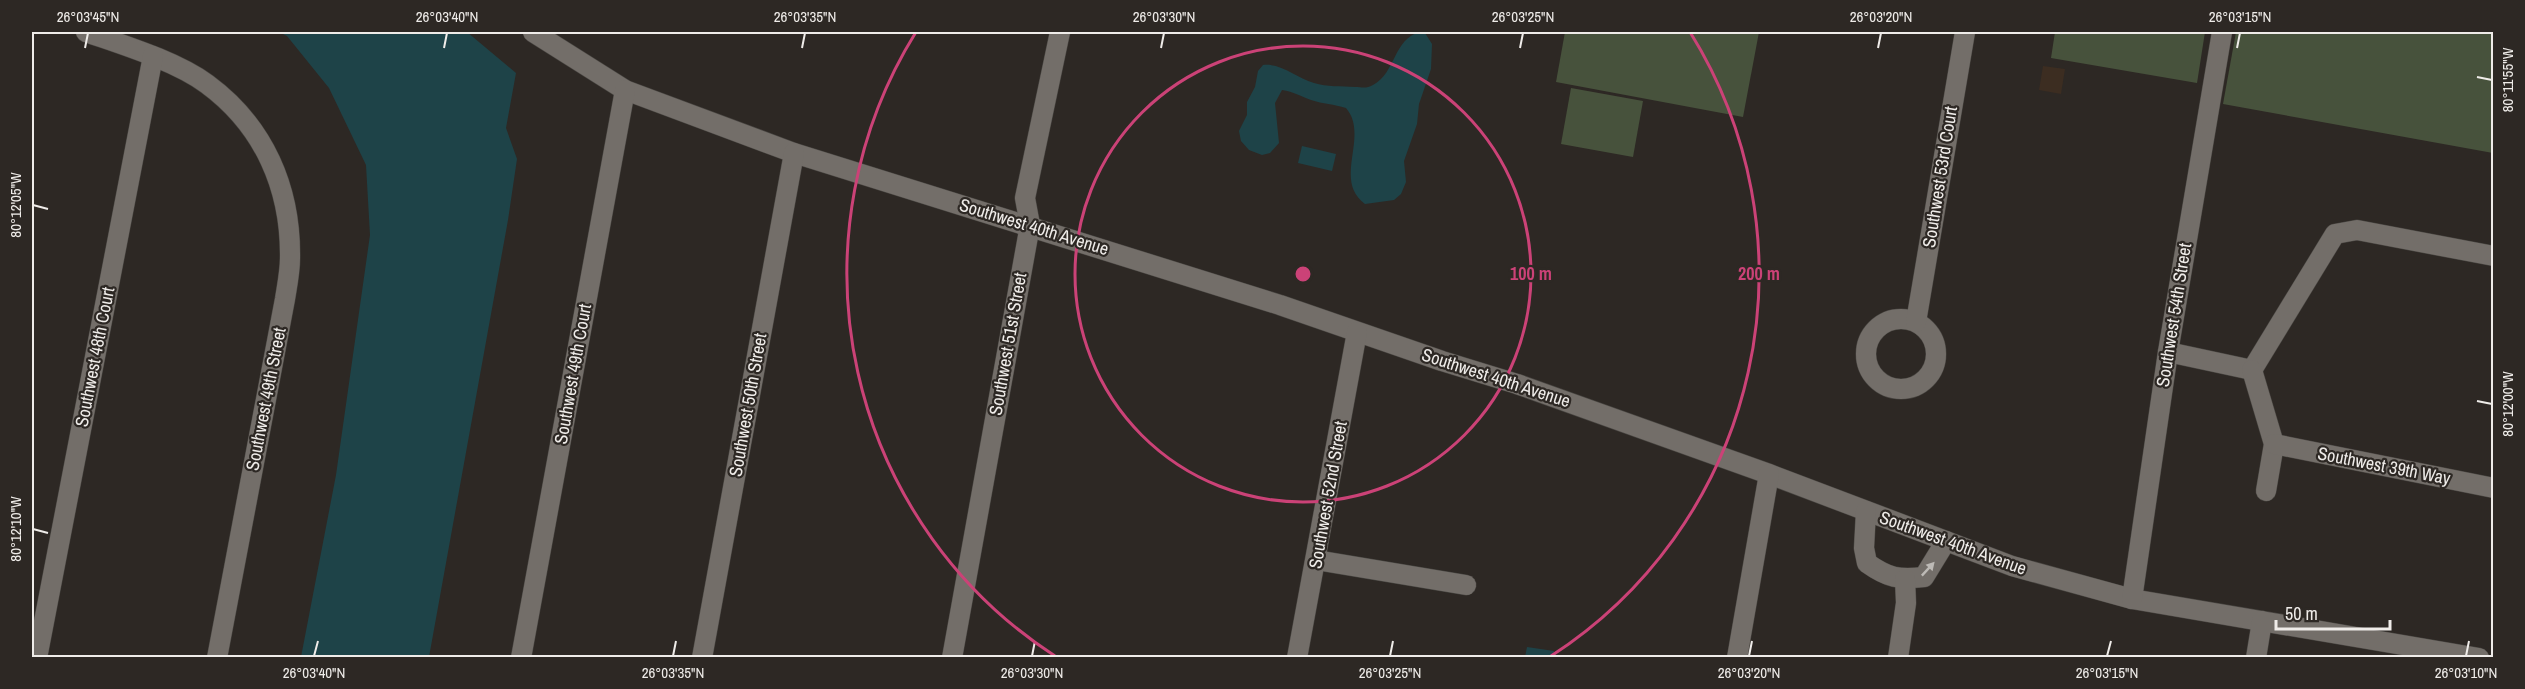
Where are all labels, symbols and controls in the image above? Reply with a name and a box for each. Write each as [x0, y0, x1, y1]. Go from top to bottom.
text: 26°03'45"N [57, 6, 119, 27]
text: 26°03'40"N [416, 6, 478, 27]
text: 26°03'35"N [774, 6, 836, 27]
text: 26°03'30"N [1133, 6, 1195, 27]
text: 26°03'25"N [1492, 6, 1554, 27]
text: 26°03'20"N [1850, 6, 1912, 27]
text: 26°03'15"N [2209, 6, 2271, 27]
text: 80°11'55"W [2497, 47, 2518, 112]
street label: Southwest 53rd Court [1916, 104, 1963, 249]
text: 80°12'05"W [5, 172, 26, 238]
street label: Southwest 40th Avenue [956, 192, 1112, 261]
street label: Southwest 54th Street [2150, 241, 2197, 389]
text: 100 m [1510, 261, 1552, 286]
text: 200 m [1738, 261, 1780, 286]
centre of rings [1293, 264, 1313, 284]
street label: Southwest 51st Street [983, 271, 1032, 417]
street label: Southwest 48th Court [69, 285, 120, 429]
street label: Southwest 49th Court [548, 302, 597, 446]
street label: Southwest 49th Street [239, 325, 292, 473]
street label: Southwest 50th Street [723, 331, 772, 479]
street label: Southwest 40th Avenue [1419, 342, 1574, 413]
text: 80°12'00"W [2497, 371, 2518, 437]
street label: Southwest 52nd Street [1302, 419, 1353, 571]
street label: Southwest 39th Way [2316, 440, 2453, 491]
text: 80°12'10"W [5, 496, 26, 562]
street label: Southwest 40th Avenue [1876, 504, 2030, 581]
one-way arrow [1921, 562, 1935, 577]
scale bar [2276, 593, 2390, 631]
text: 50 m [2285, 601, 2318, 626]
text: 26°03'40"N [283, 662, 345, 683]
text: 26°03'35"N [642, 662, 704, 683]
text: 26°03'30"N [1001, 662, 1063, 683]
text: 26°03'25"N [1359, 662, 1421, 683]
text: 26°03'20"N [1718, 662, 1780, 683]
text: 26°03'15"N [2076, 662, 2138, 683]
text: 26°03'10"N [2435, 662, 2497, 683]

